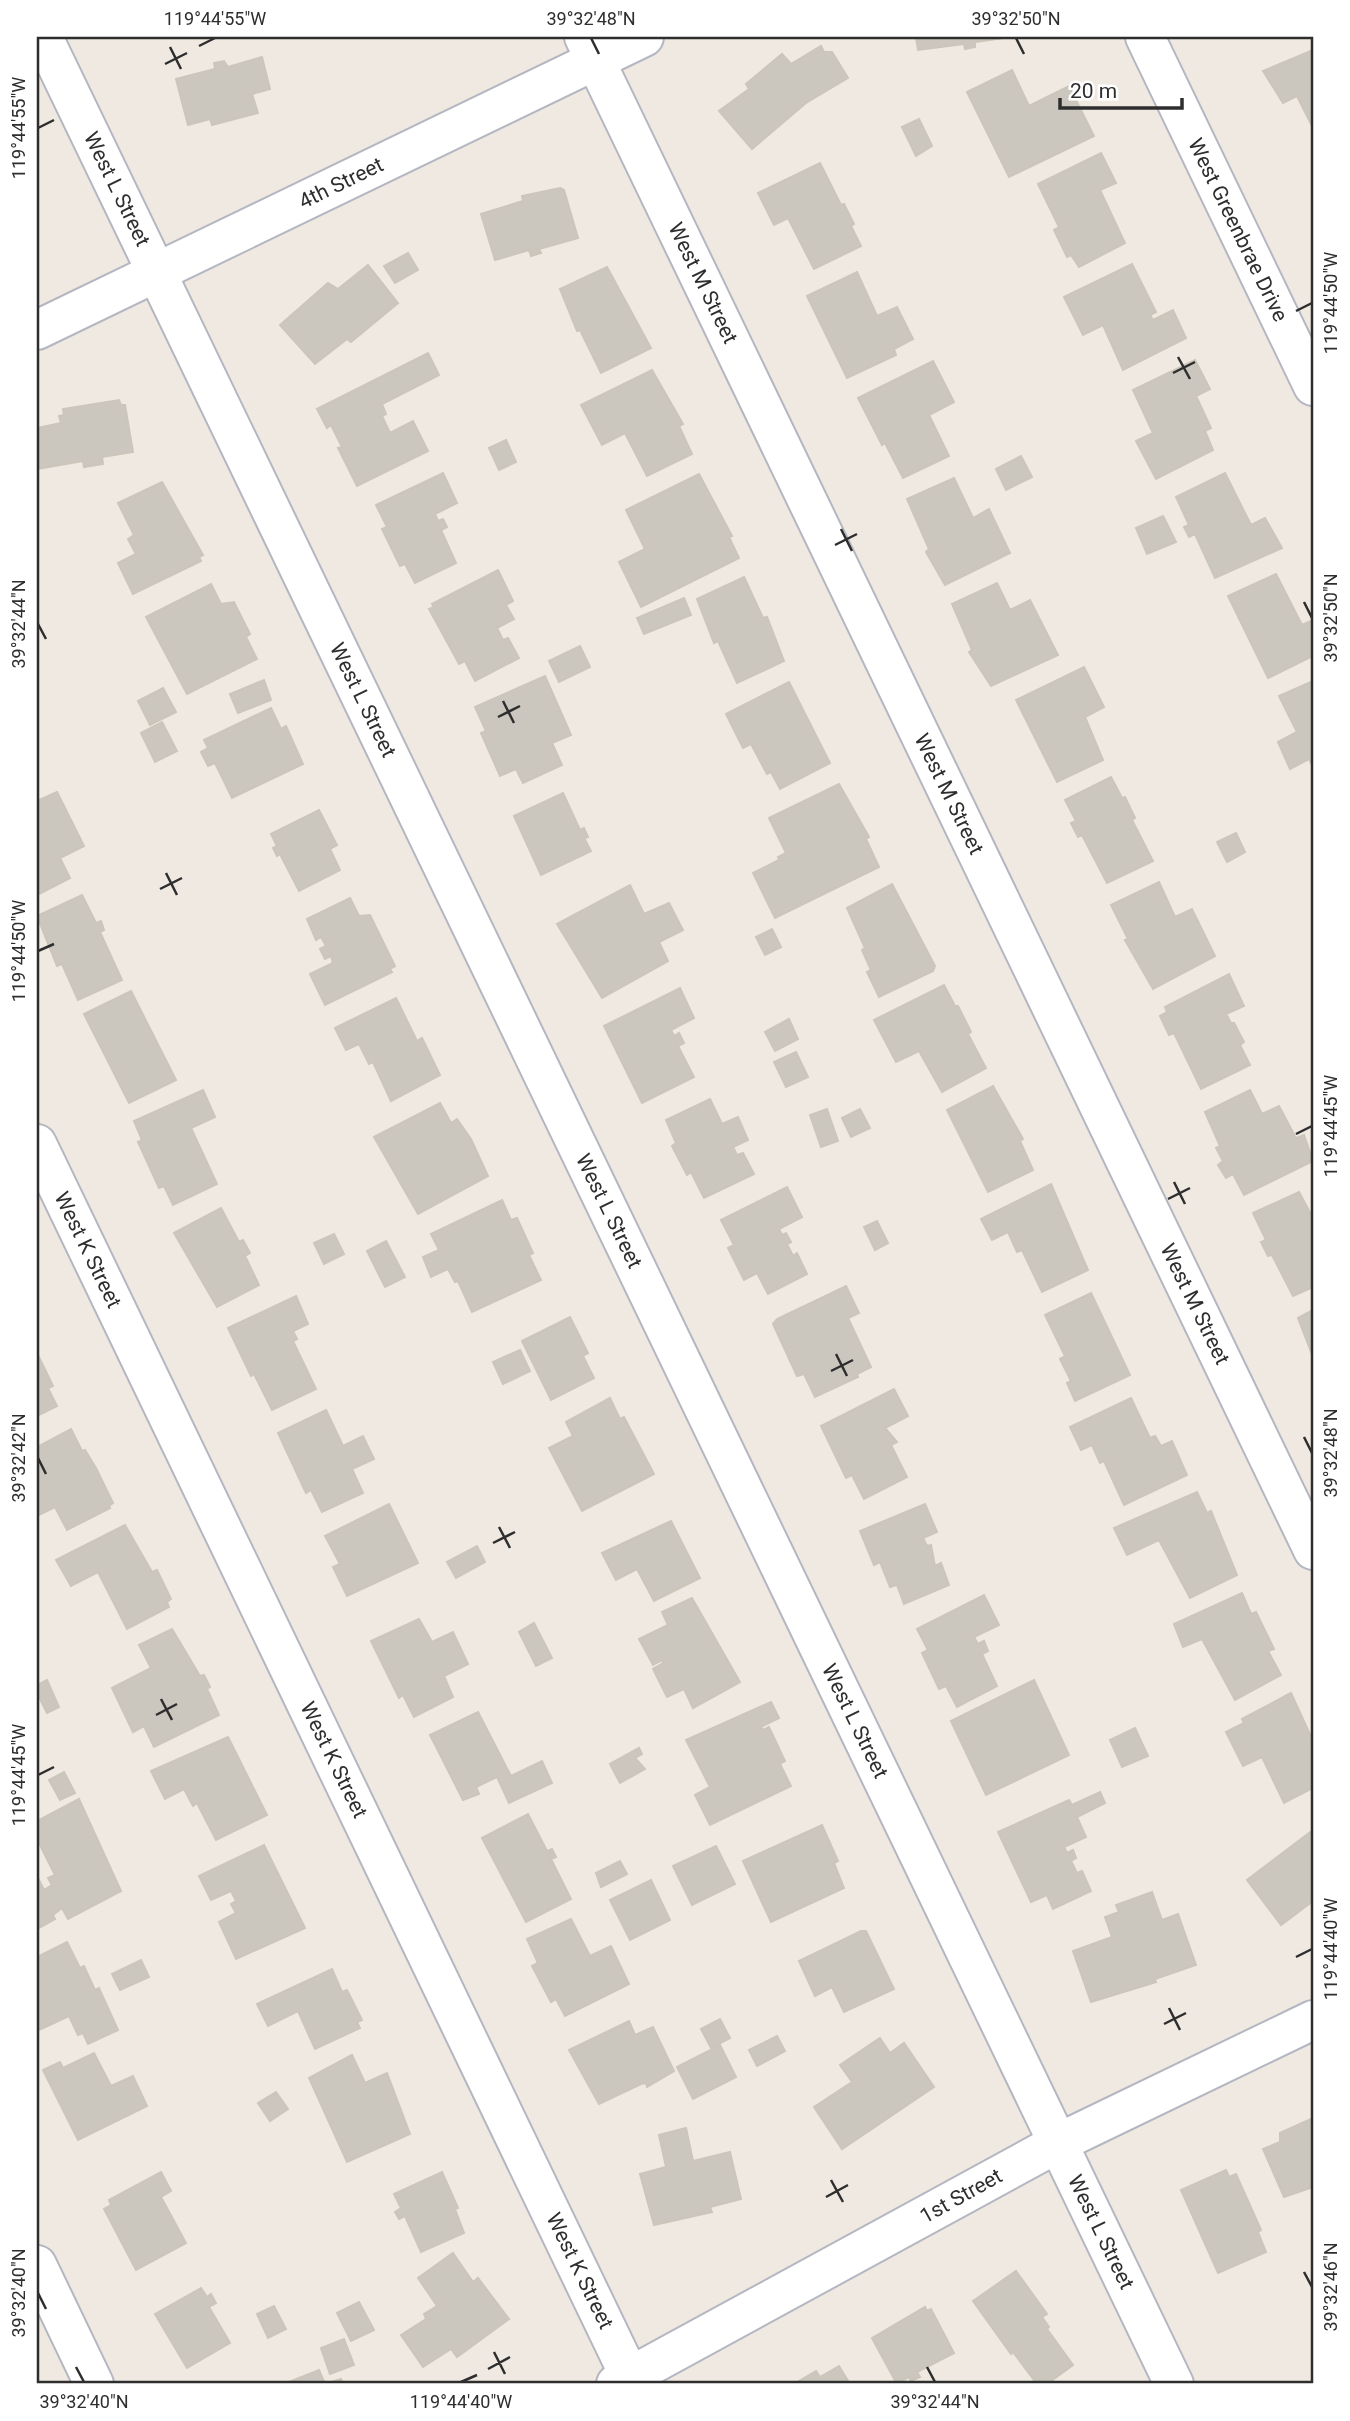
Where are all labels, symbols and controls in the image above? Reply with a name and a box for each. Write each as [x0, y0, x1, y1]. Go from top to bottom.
text: 119°44'55"W [164, 8, 266, 29]
text: 39°32'48"N [546, 8, 636, 29]
text: 39°32'50"N [971, 8, 1061, 29]
scale bar [1060, 66, 1182, 110]
text: 119°44'55"W [8, 77, 29, 179]
text: 20 m [1070, 79, 1117, 103]
street label: West L Street [79, 128, 155, 250]
street label: West Greenbrae Drive [1183, 134, 1293, 326]
street label: 4th Street [295, 152, 387, 214]
street label: West M Street [663, 219, 743, 347]
text: 119°44'50"W [1320, 252, 1341, 354]
text: 39°32'50"N [1320, 573, 1341, 663]
text: 39°32'44"N [8, 579, 29, 669]
street label: West L Street [325, 639, 401, 761]
street label: West M Street [909, 730, 989, 858]
text: 119°44'50"W [8, 900, 29, 1002]
text: 119°44'45"W [1320, 1075, 1341, 1177]
street label: West L Street [571, 1150, 647, 1272]
street label: West K Street [50, 1188, 126, 1312]
street label: West M Street [1155, 1240, 1235, 1368]
text: 39°32'48"N [1320, 1408, 1341, 1498]
text: 39°32'42"N [8, 1413, 29, 1503]
street label: West L Street [817, 1660, 893, 1782]
street label: West K Street [296, 1698, 372, 1822]
text: 119°44'45"W [8, 1724, 29, 1826]
text: 119°44'40"W [1320, 1898, 1341, 2000]
street label: 1st Street [916, 2164, 1006, 2228]
street label: West L Street [1063, 2171, 1139, 2293]
street label: West K Street [542, 2209, 618, 2333]
text: 39°32'46"N [1320, 2242, 1341, 2332]
text: 39°32'40"N [8, 2248, 29, 2338]
text: 39°32'40"N [39, 2391, 129, 2412]
text: 119°44'40"W [410, 2391, 512, 2412]
text: 39°32'44"N [890, 2391, 980, 2412]

